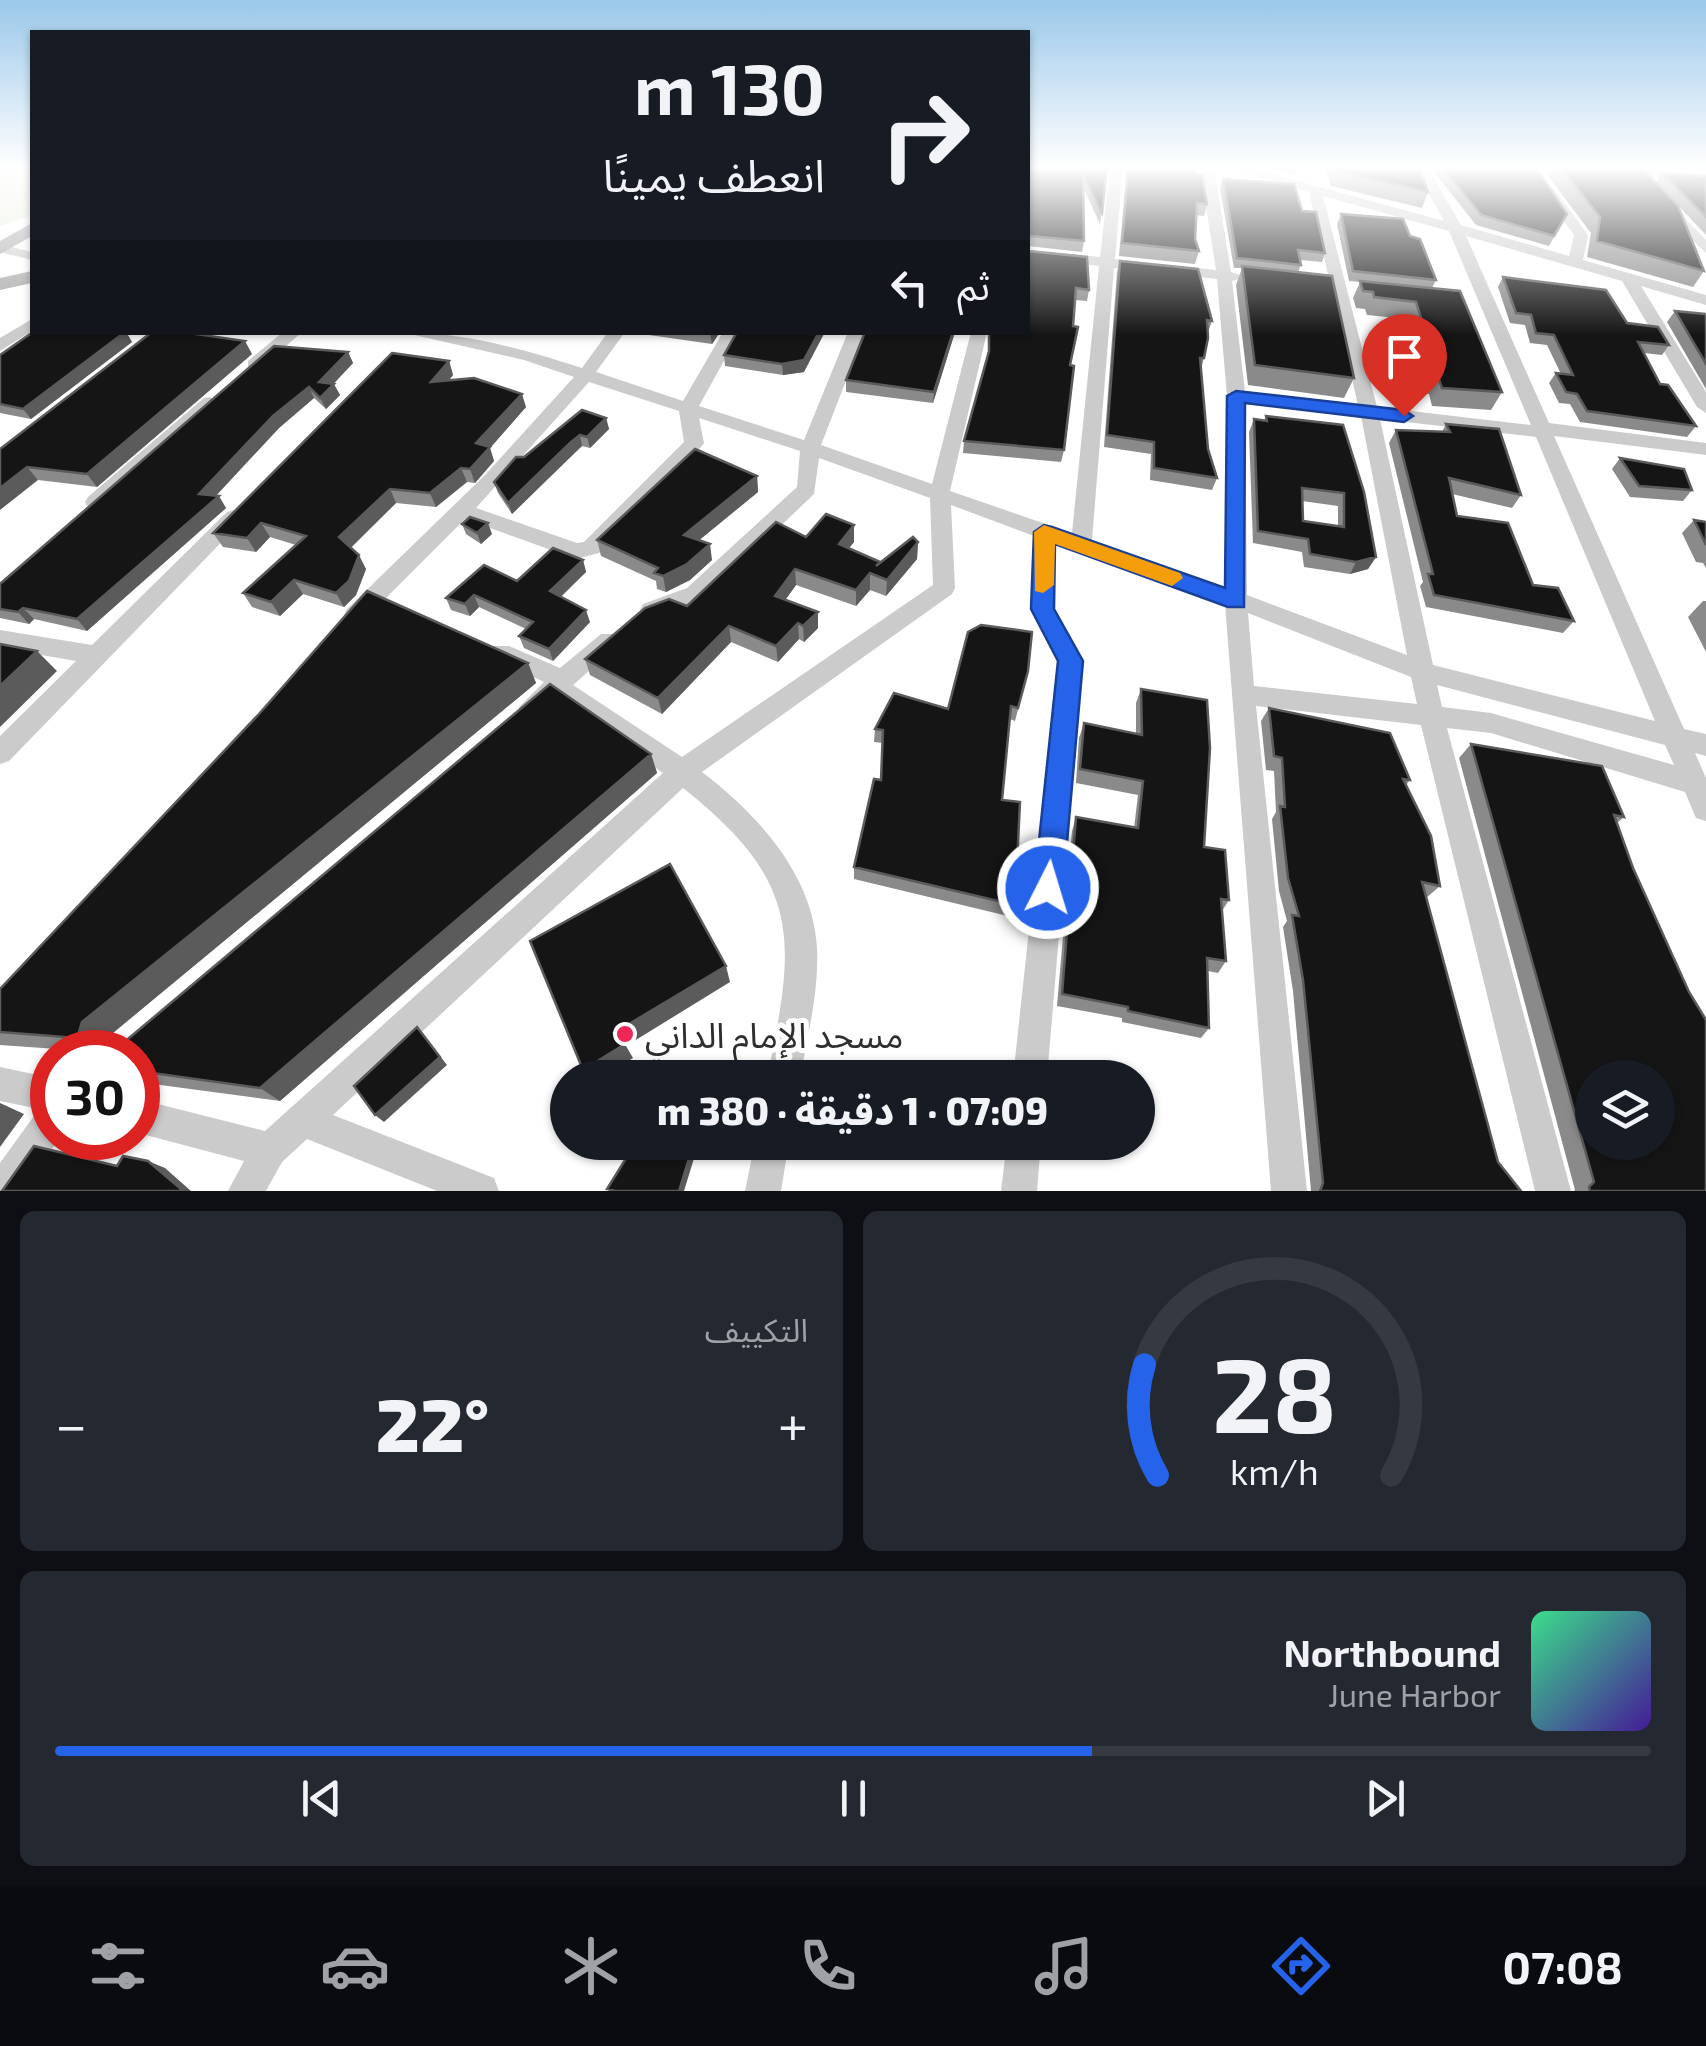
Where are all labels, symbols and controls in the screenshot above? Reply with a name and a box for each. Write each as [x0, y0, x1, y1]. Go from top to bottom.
text: 130 m [634, 45, 825, 129]
icon: right [860, 70, 990, 200]
text: انعطف يمينًا [603, 147, 825, 201]
icon: left [882, 260, 937, 315]
text: ثم [957, 262, 990, 308]
pin [1362, 314, 1447, 417]
icon: arrive [1377, 329, 1432, 384]
position arrow [996, 836, 1100, 940]
place label: مسجد الإمام الداني [645, 1013, 903, 1063]
marker: مسجد الإمام الداني [614, 1023, 636, 1045]
speed limit sign: 30 [30, 1030, 160, 1160]
map controls [1575, 1060, 1675, 1160]
button: layers [1575, 1060, 1675, 1160]
text: 07:09 · 1 دقيقة · 380 m [657, 1087, 1048, 1133]
text: التكييف [705, 1310, 808, 1348]
text: 28 [1212, 1329, 1337, 1454]
text: 22° [376, 1377, 489, 1467]
text: − [55, 1390, 87, 1456]
text: + [778, 1390, 808, 1456]
text: km/h [1230, 1449, 1319, 1492]
text: Northbound [1283, 1629, 1501, 1675]
text: June Harbor [1328, 1675, 1501, 1713]
icon: previous [294, 1771, 349, 1826]
icon: pause [826, 1771, 881, 1826]
icon: next [1358, 1771, 1413, 1826]
icon: filters [83, 1931, 153, 2001]
icon: car [320, 1931, 390, 2001]
icon: climate [556, 1931, 626, 2001]
icon: phone [793, 1931, 863, 2001]
icon: music [1029, 1931, 1099, 2001]
icon: directions [1266, 1931, 1336, 2001]
text: 07:08 [1503, 1939, 1623, 1993]

